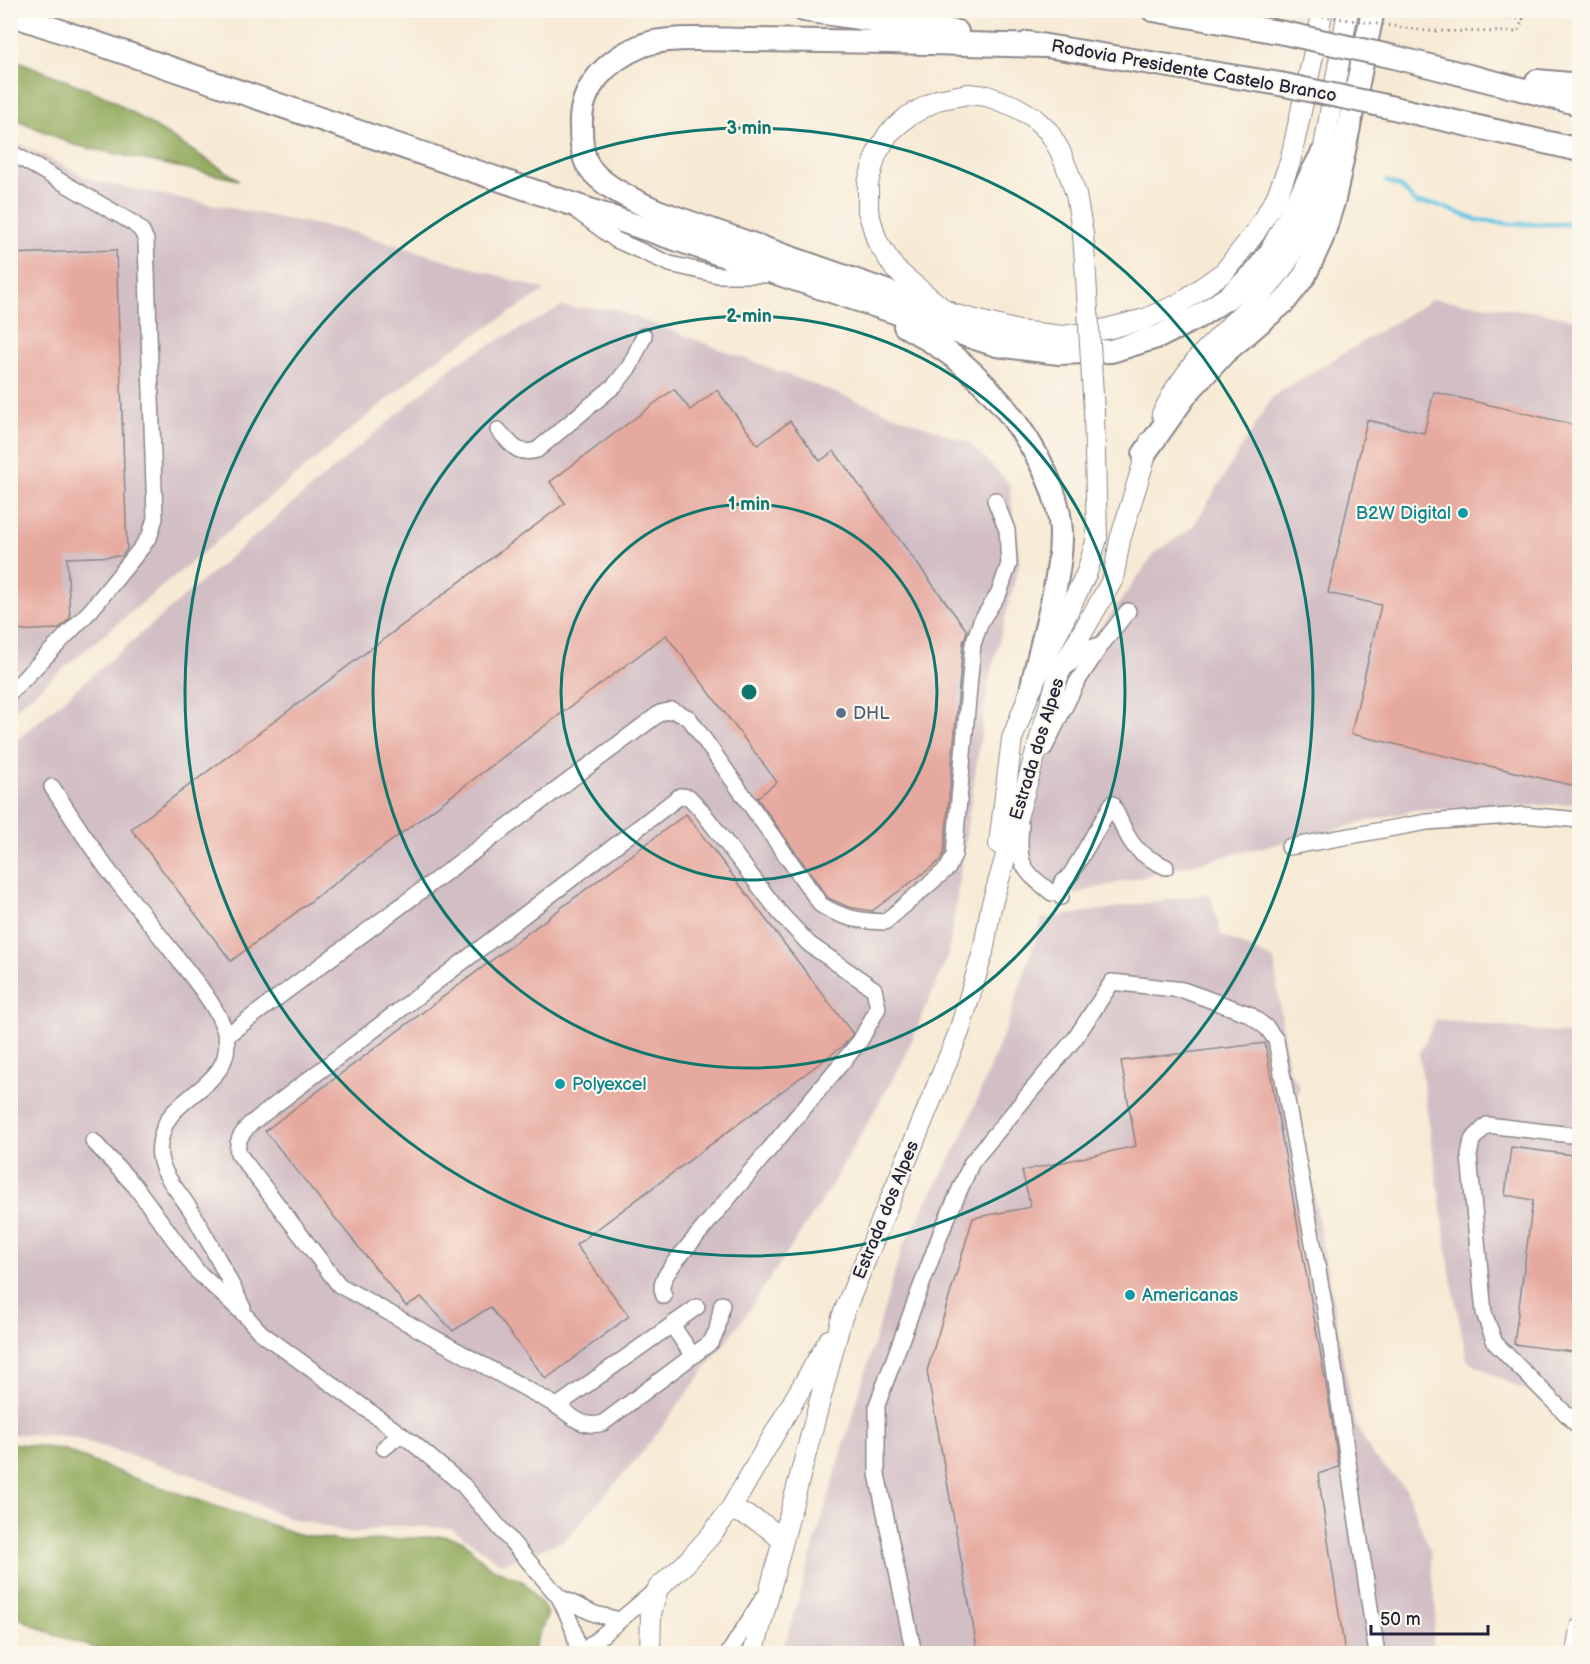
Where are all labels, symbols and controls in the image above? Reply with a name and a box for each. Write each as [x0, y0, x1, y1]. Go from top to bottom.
street label: Rodovia Presidente Castelo Branco [1050, 36, 1338, 106]
text: 3 min [726, 118, 772, 139]
text: 2 min [726, 306, 772, 327]
text: 1 min [728, 494, 770, 515]
place label: B2W Digital [1356, 503, 1451, 524]
marker: B2W Digital [1456, 506, 1470, 520]
street label: Estrada dos Alpes [1005, 675, 1069, 823]
centre of rings [739, 682, 759, 702]
place label: DHL [853, 703, 890, 724]
marker: DHL [834, 706, 848, 720]
place label: Polyexcel [572, 1074, 646, 1095]
marker: Polyexcel [553, 1077, 567, 1091]
street label: Estrada dos Alpes [849, 1138, 923, 1282]
place label: Americanas [1142, 1285, 1238, 1306]
marker: Americanas [1123, 1288, 1137, 1302]
scale bar [1371, 1598, 1488, 1636]
text: 50 m [1380, 1609, 1421, 1630]

